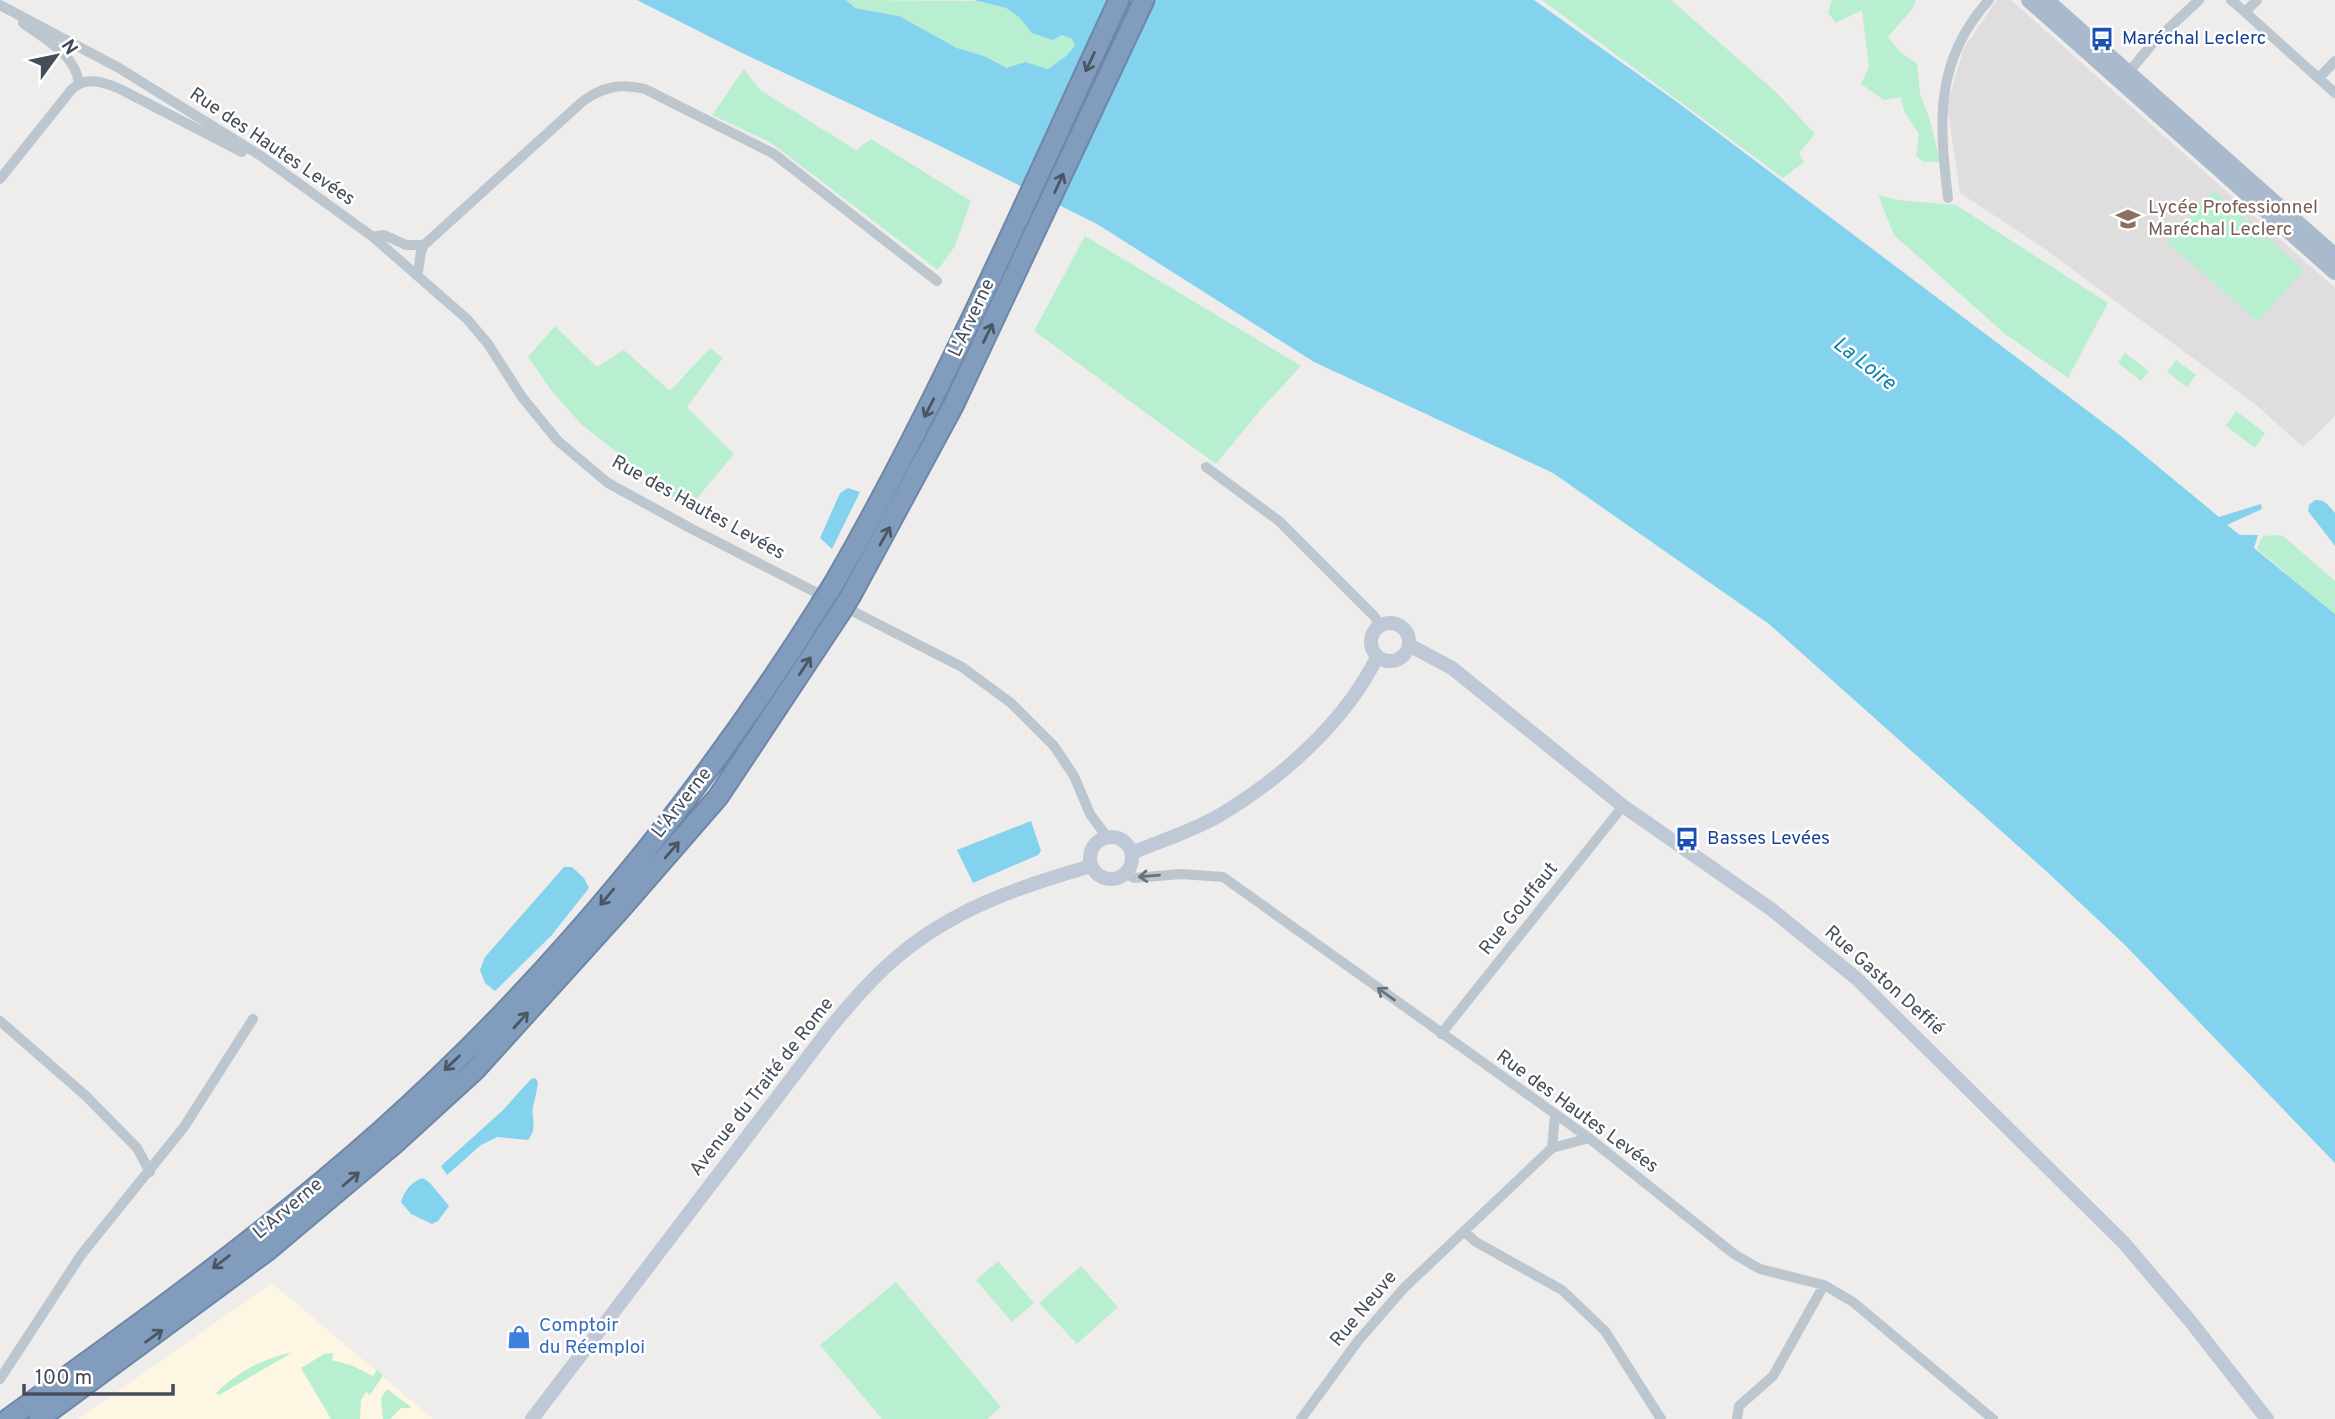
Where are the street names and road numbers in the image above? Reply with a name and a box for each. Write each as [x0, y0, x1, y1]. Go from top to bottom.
street label: Rue des Hautes Levées [185, 83, 359, 211]
street label: L'Arverne [943, 275, 1001, 361]
street label: Rue des Hautes Levées [607, 450, 789, 566]
street label: L'Arverne [647, 763, 717, 843]
street label: Rue Gouffaut [1474, 858, 1564, 960]
street label: Rue Gaston Deffié [1819, 921, 1949, 1041]
street label: Avenue du Traité de Rome [685, 993, 839, 1181]
street label: Rue des Hautes Levées [1491, 1045, 1663, 1179]
street label: L'Arverne [248, 1173, 328, 1245]
street label: Rue Neuve [1325, 1266, 1403, 1352]

